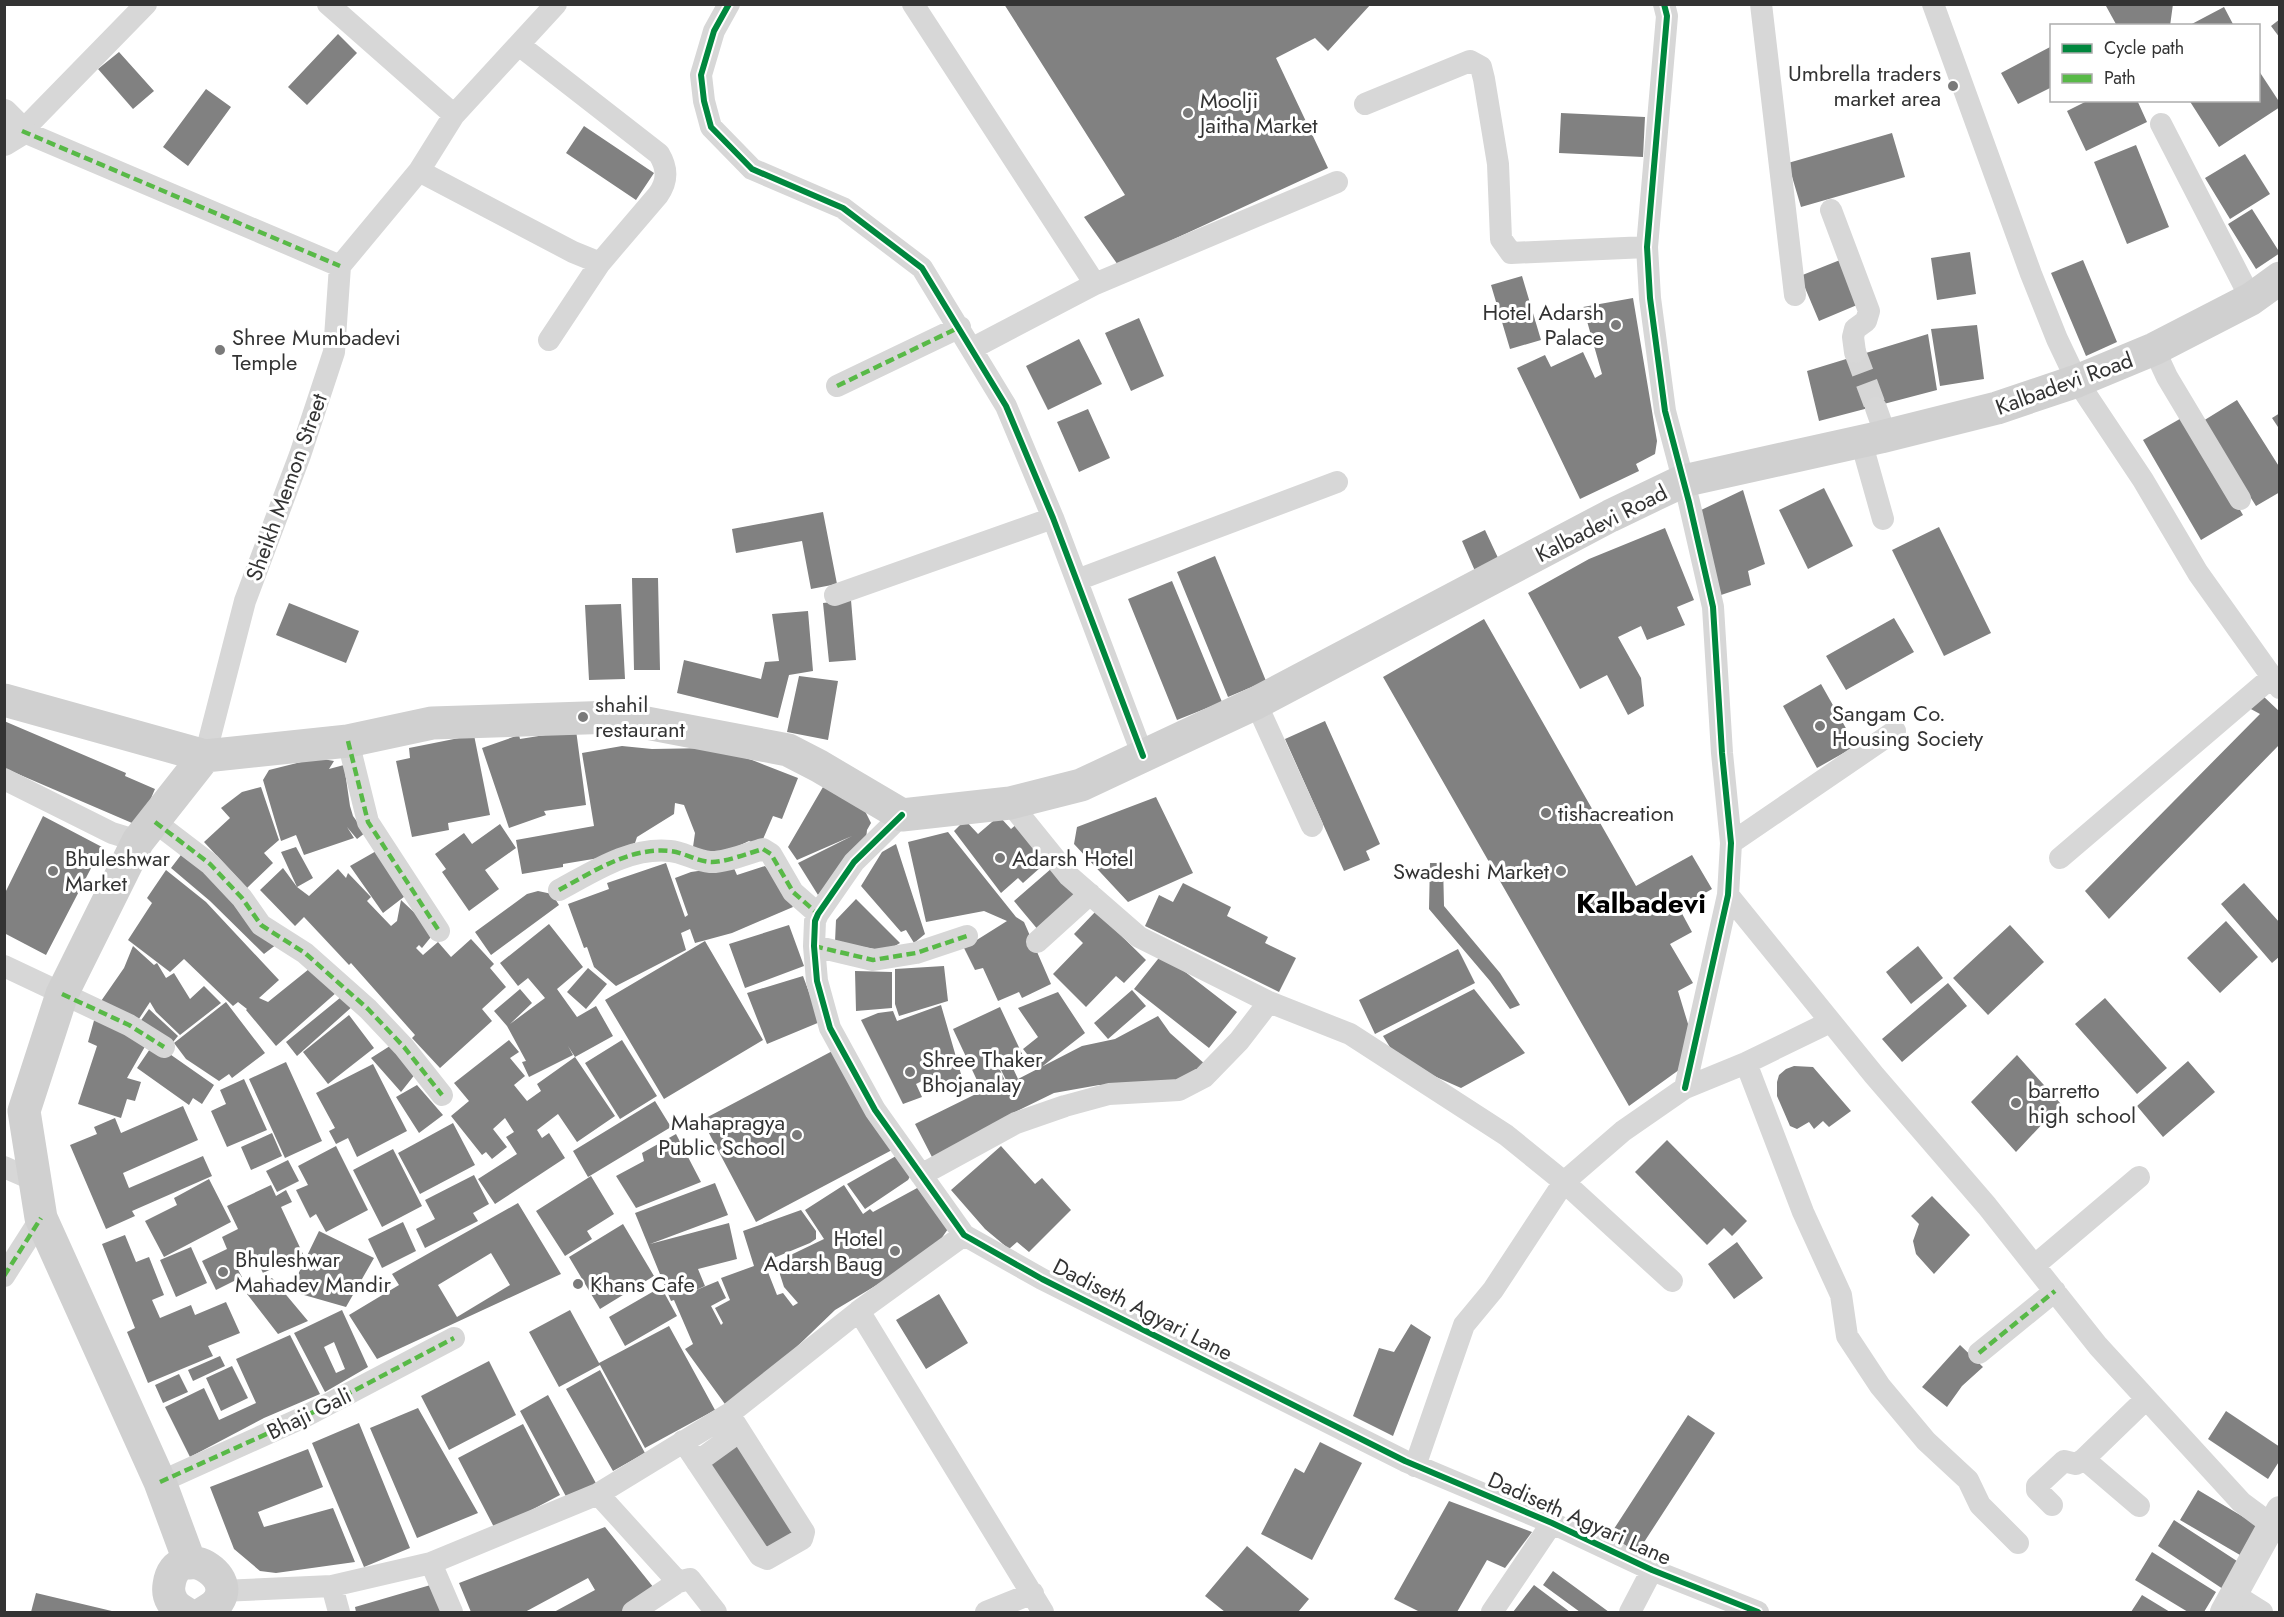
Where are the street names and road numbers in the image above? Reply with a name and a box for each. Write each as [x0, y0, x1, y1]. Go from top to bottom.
street label: Kalbadevi Road [1991, 343, 2137, 423]
street label: Sheikh Memon Street [237, 388, 335, 585]
street label: Kalbadevi Road [1529, 476, 1673, 570]
street label: Dadiseth Agyari Lane [1048, 1250, 1238, 1368]
street label: Bhaji Gali [261, 1379, 357, 1447]
street label: Dadiseth Agyari Lane [1483, 1463, 1677, 1573]

